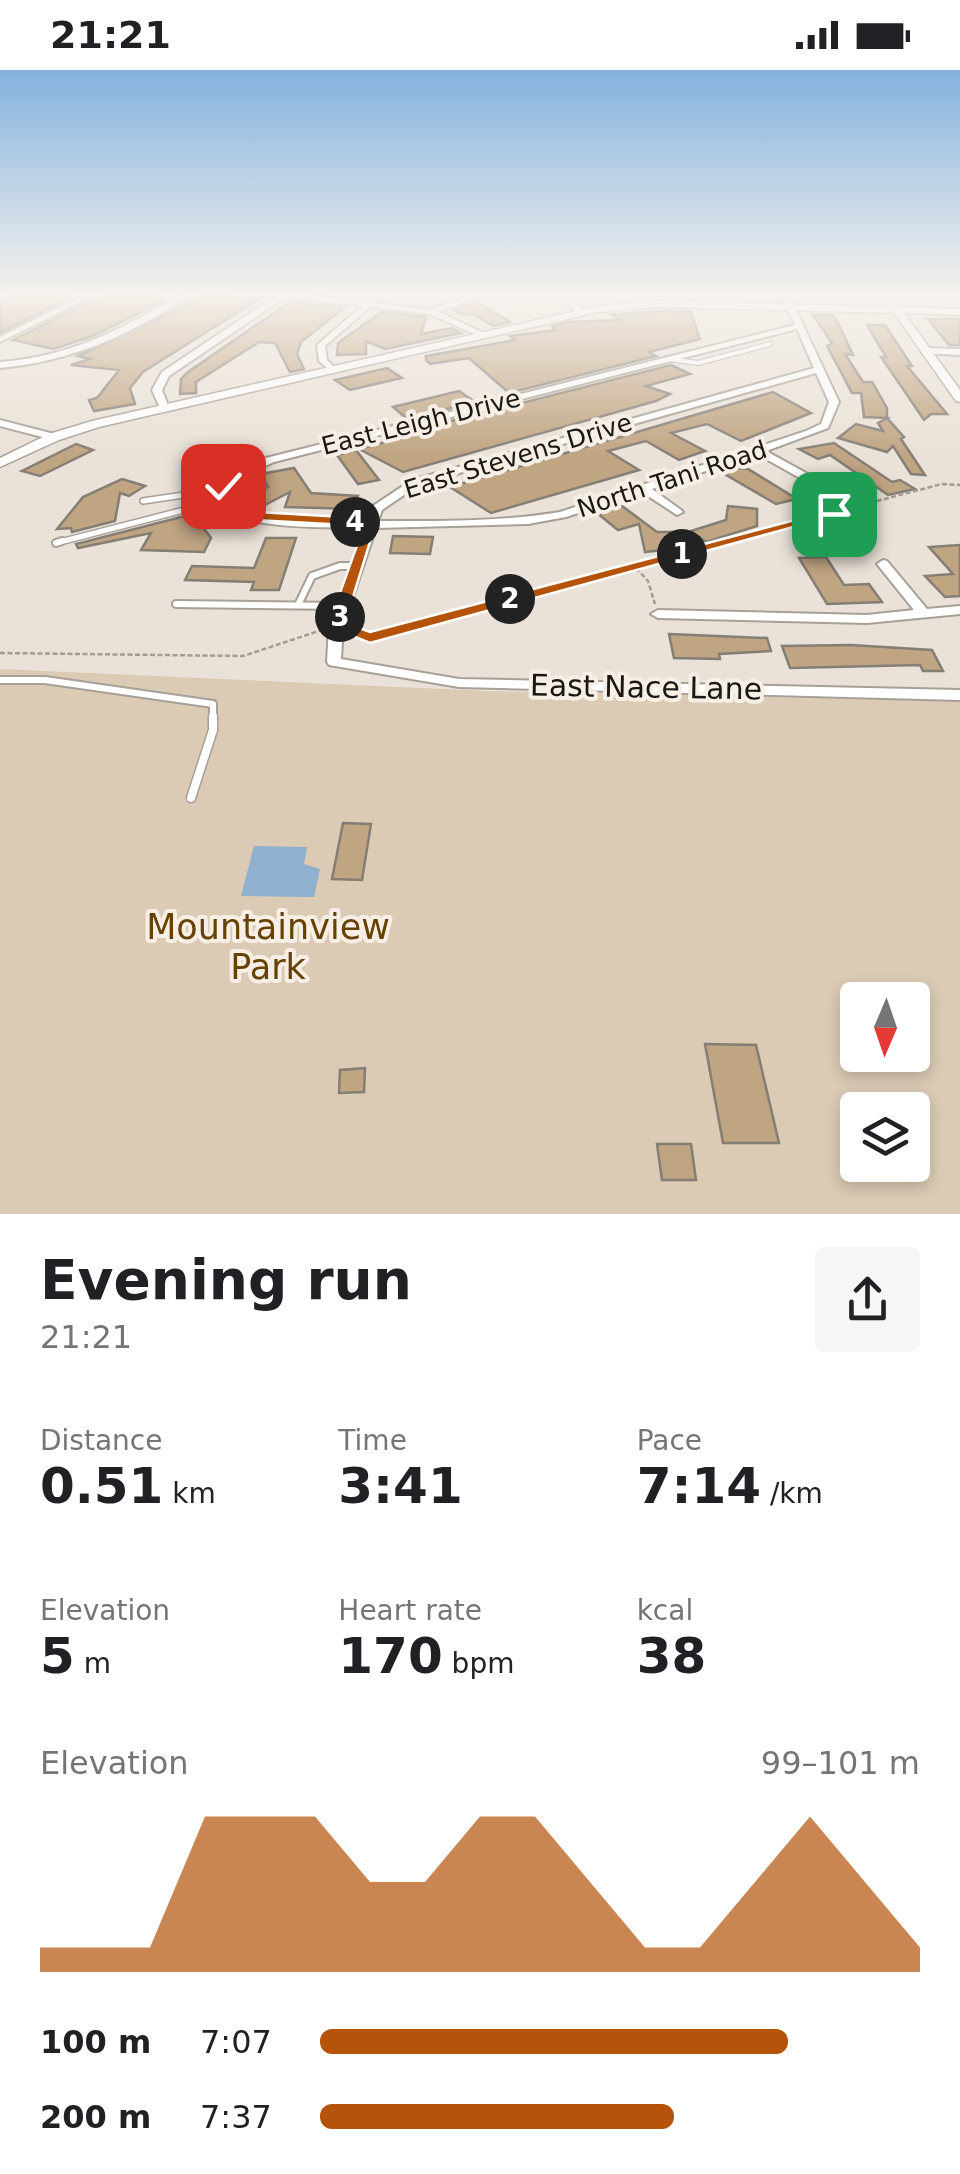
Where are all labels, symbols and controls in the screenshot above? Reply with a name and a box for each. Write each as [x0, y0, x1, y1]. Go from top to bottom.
text: 21:21 [50, 13, 171, 57]
street label: East Leigh Drive [319, 383, 523, 461]
street label: East Stevens Drive [401, 408, 635, 504]
street label: North Tani Road [573, 435, 771, 523]
pin [181, 444, 266, 529]
icon: check [196, 459, 251, 514]
pin [792, 472, 877, 557]
icon: arrive [807, 487, 862, 542]
pin: 4 [330, 497, 380, 547]
text: 4 [345, 505, 365, 538]
pin: 1 [657, 529, 707, 579]
text: 1 [672, 537, 692, 570]
pin: 2 [485, 574, 535, 624]
text: 2 [500, 582, 520, 615]
pin: 3 [315, 592, 365, 642]
text: 3 [330, 600, 350, 633]
street label: East Nace Lane [530, 667, 762, 707]
park label: Mountainview Park [146, 907, 390, 987]
north arrow [840, 982, 930, 1072]
map controls [840, 982, 930, 1182]
button: layers [840, 1092, 930, 1182]
button: share [815, 1247, 920, 1352]
text: Evening run [40, 1248, 412, 1312]
text: 21:21 [40, 1318, 132, 1356]
text: Distance [40, 1424, 162, 1457]
text: Time [338, 1424, 407, 1457]
text: Pace [637, 1424, 702, 1457]
text: 0.51 [40, 1457, 163, 1515]
text: 3:41 [338, 1457, 463, 1515]
text: 7:14 [637, 1457, 761, 1515]
text: km [163, 1477, 216, 1510]
text: /km [761, 1477, 823, 1510]
text: Elevation [40, 1594, 170, 1627]
text: Heart rate [338, 1594, 482, 1627]
text: kcal [637, 1594, 693, 1627]
text: 5 [40, 1627, 75, 1685]
text: 170 [338, 1627, 443, 1685]
text: 38 [637, 1627, 706, 1685]
text: m [75, 1647, 111, 1680]
text: bpm [443, 1647, 514, 1680]
text: Elevation [40, 1744, 189, 1782]
text: 99–101 m [761, 1744, 920, 1782]
text: 100 m [40, 2023, 151, 2061]
text: 7:07 [200, 2023, 272, 2061]
text: 200 m [40, 2098, 151, 2136]
text: 7:37 [200, 2098, 272, 2136]

